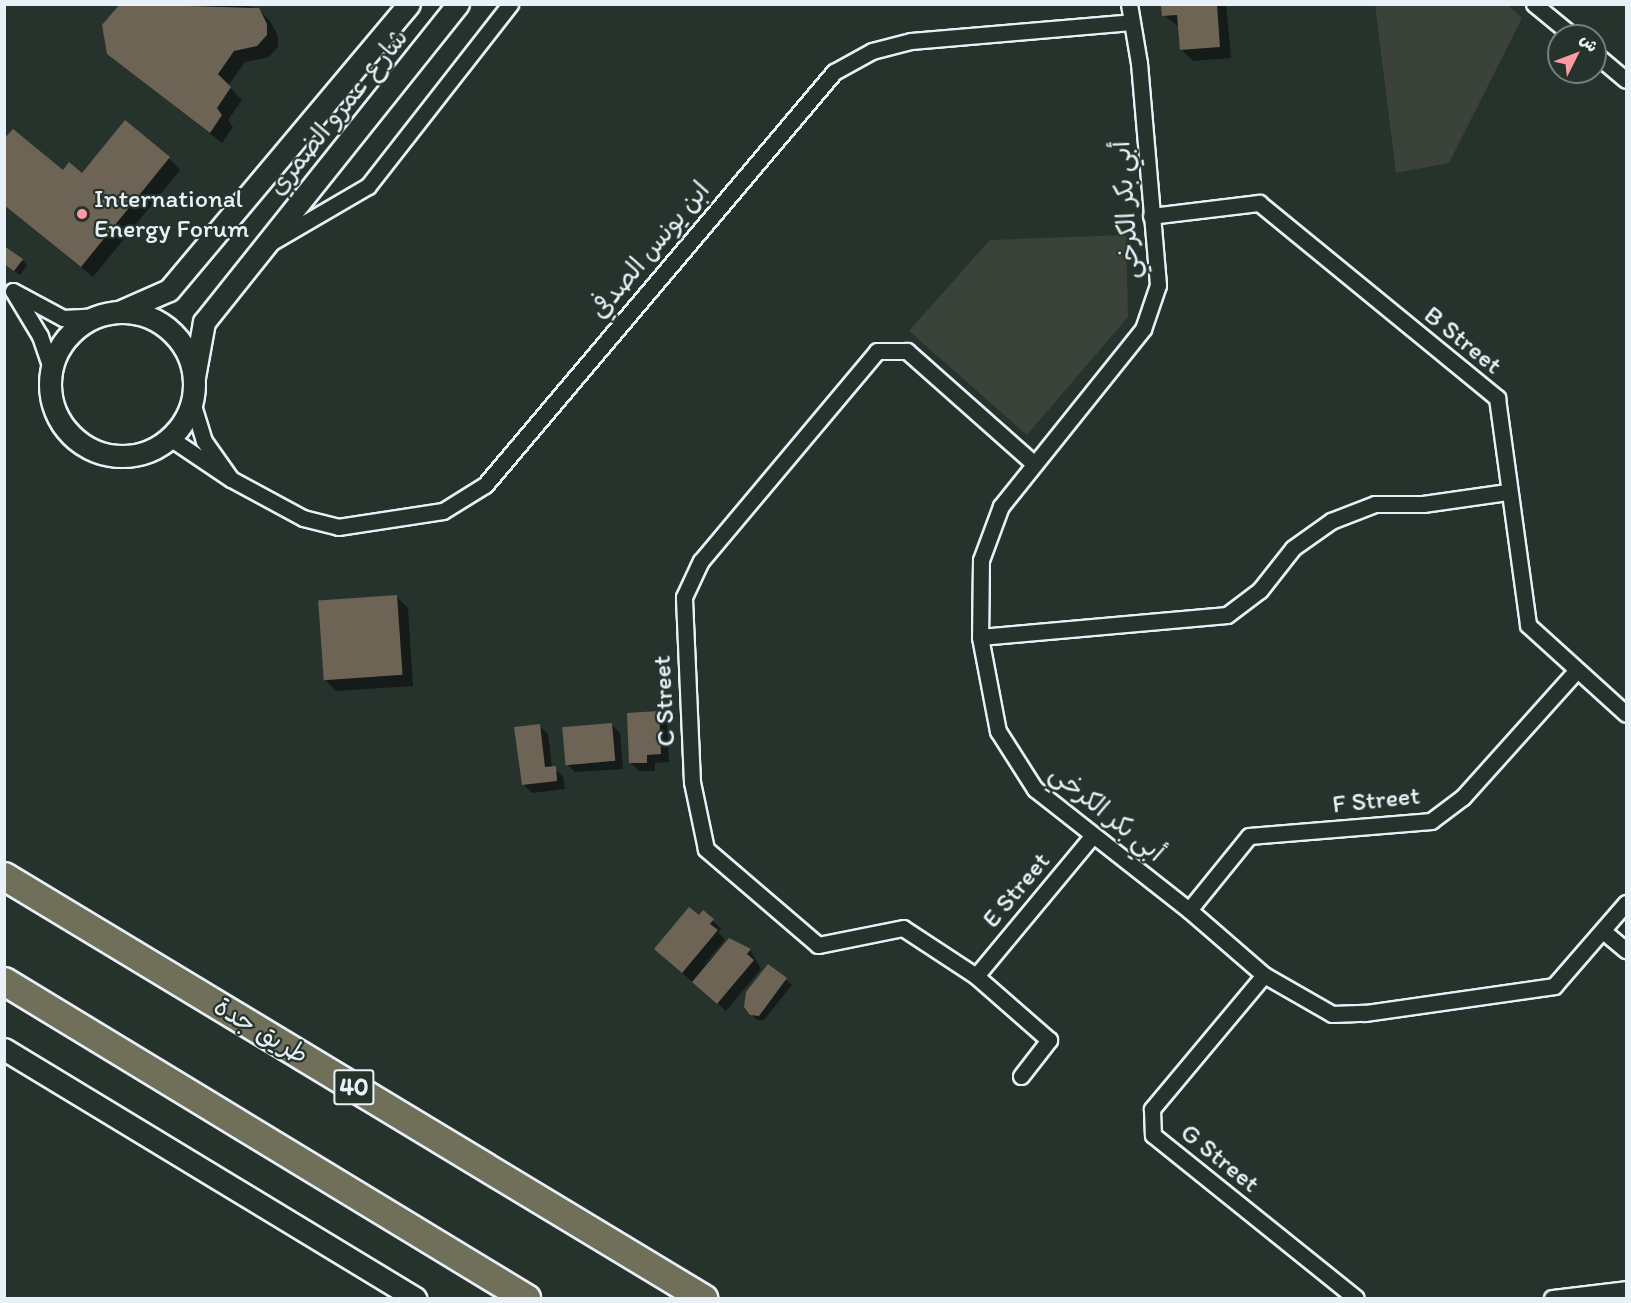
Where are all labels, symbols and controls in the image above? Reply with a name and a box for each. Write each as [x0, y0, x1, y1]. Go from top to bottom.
street label: شارع عمرو الضمري [261, 22, 415, 202]
north arrow [1547, 24, 1607, 84]
text: ش [1576, 30, 1602, 56]
street label: أبي بكر الكرخي [1106, 140, 1146, 280]
street label: ابن يونس الصدفي [584, 175, 716, 325]
place label: International Energy Forum [94, 183, 248, 244]
marker: International Energy Forum [75, 207, 89, 221]
street label: B Street [1418, 299, 1508, 381]
street label: C Street [646, 655, 682, 747]
street label: أبي بكر الكرخي [1043, 757, 1171, 869]
street label: F Street [1331, 780, 1421, 820]
street label: E Street [975, 846, 1057, 934]
street label: طريق جدة [208, 991, 314, 1071]
road number: 40 [333, 1066, 375, 1108]
street label: G Street [1174, 1117, 1266, 1199]

